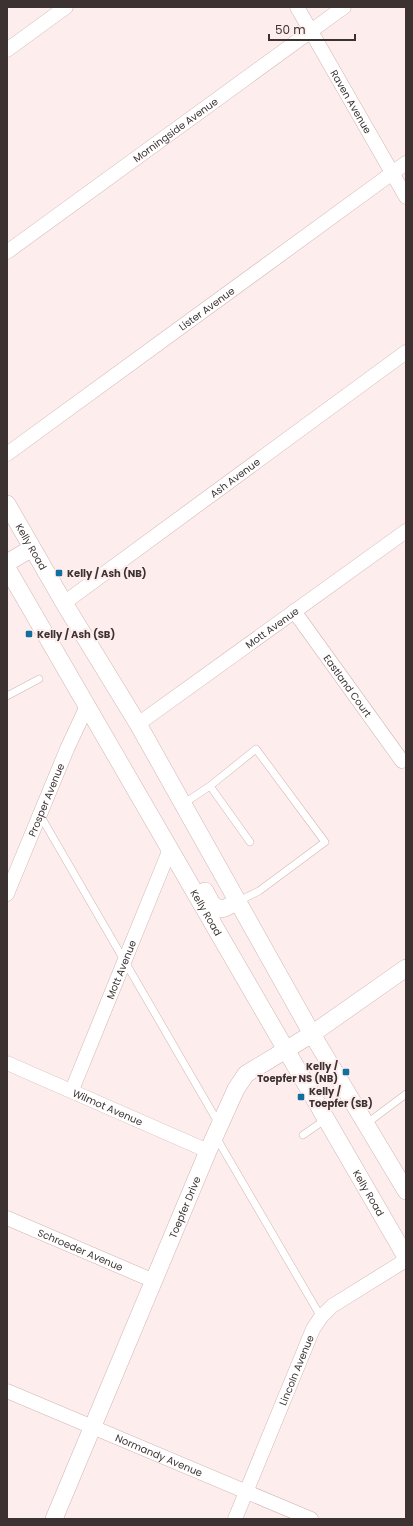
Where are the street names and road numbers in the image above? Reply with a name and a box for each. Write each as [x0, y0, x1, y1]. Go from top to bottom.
street label: Raven Avenue [327, 67, 375, 136]
street label: Morningside Avenue [130, 94, 221, 166]
street label: Lister Avenue [176, 283, 238, 334]
street label: Ash Avenue [207, 455, 263, 501]
street label: Kelly Road [12, 521, 50, 573]
street label: Mott Avenue [242, 604, 302, 652]
street label: Eastland Court [320, 652, 375, 721]
street label: Prosper Avenue [25, 761, 68, 839]
street label: Kelly Road [187, 887, 225, 939]
street label: Mott Avenue [103, 938, 140, 1002]
street label: Wilmot Avenue [70, 1086, 145, 1130]
street label: Kelly Road [349, 1167, 388, 1219]
street label: Toepfer Drive [165, 1174, 205, 1241]
street label: Schroeder Avenue [35, 1225, 125, 1275]
street label: Lincoln Avenue [275, 1333, 318, 1408]
street label: Normandy Avenue [113, 1430, 205, 1481]

